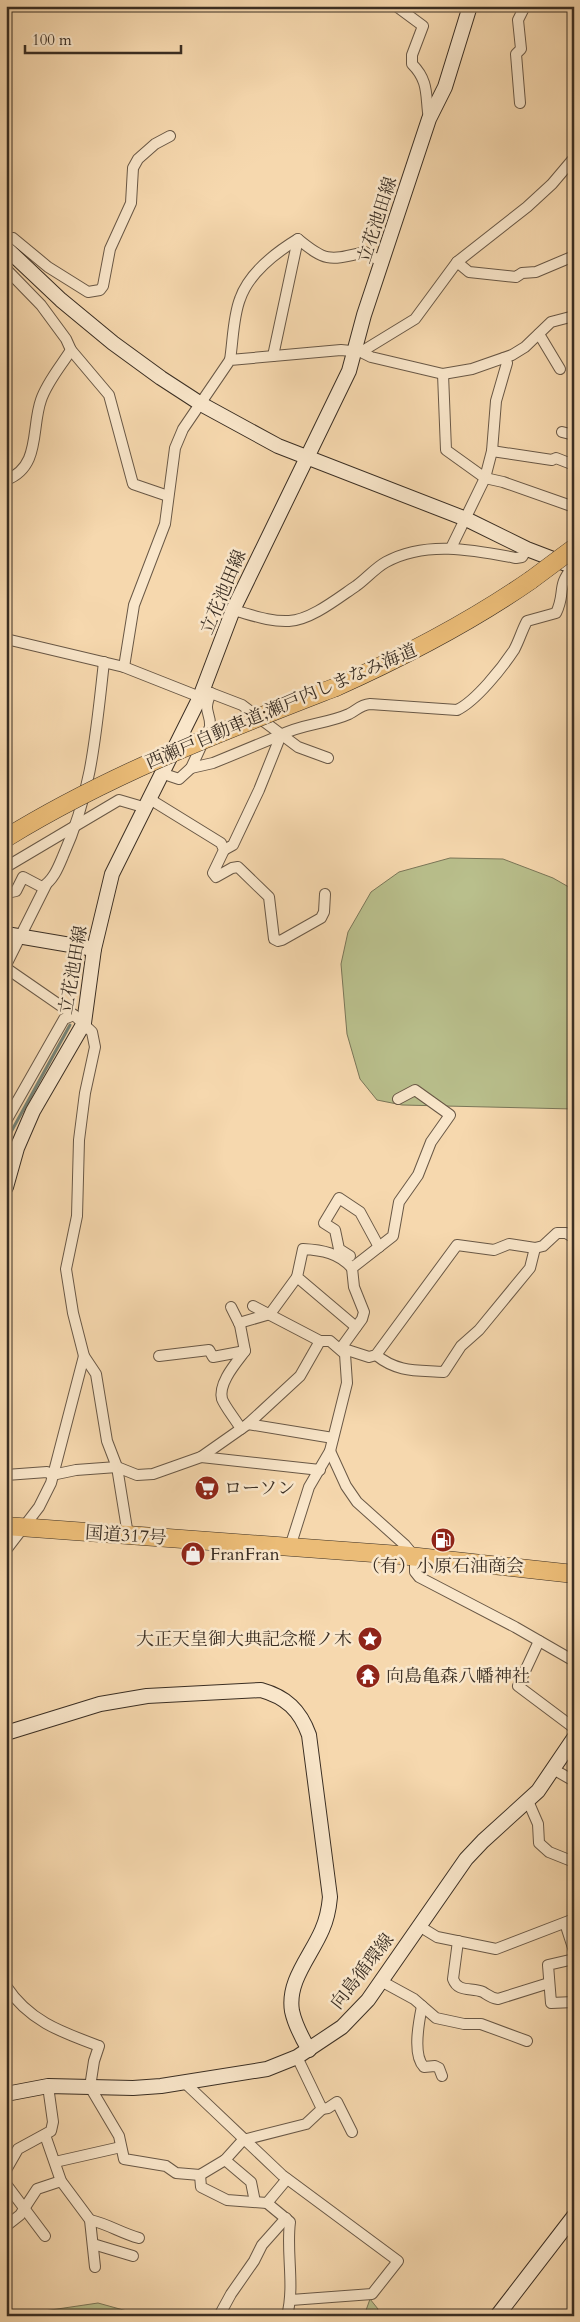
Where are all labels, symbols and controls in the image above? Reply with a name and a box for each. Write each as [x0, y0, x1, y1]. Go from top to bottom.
scale bar [25, 22, 181, 54]
text: 100 m [32, 30, 72, 50]
street label: 立花池田線 [352, 173, 403, 267]
street label: 立花池田線 [194, 546, 253, 639]
street label: 西瀬戸自動車道;瀬戸内しまなみ海道 [142, 638, 421, 775]
street label: 立花池田線 [53, 924, 94, 1017]
supermarket icon: ローソン [194, 1475, 220, 1501]
place label: ローソン [224, 1476, 295, 1501]
street label: 国道317号 [84, 1520, 168, 1551]
fuel station icon: （有）小原石油商会 [430, 1527, 456, 1553]
shop icon: FranFran [180, 1541, 206, 1567]
place label: FranFran [210, 1542, 280, 1567]
place label: （有）小原石油商会 [362, 1554, 524, 1579]
place icon: 大正天皇御大典記念樅ノ木 [357, 1626, 383, 1652]
place label: 大正天皇御大典記念樅ノ木 [136, 1627, 352, 1652]
temple icon: 向島亀森八幡神社 [355, 1663, 381, 1689]
place label: 向島亀森八幡神社 [386, 1664, 530, 1689]
street label: 向島循環線 [325, 1928, 400, 2014]

